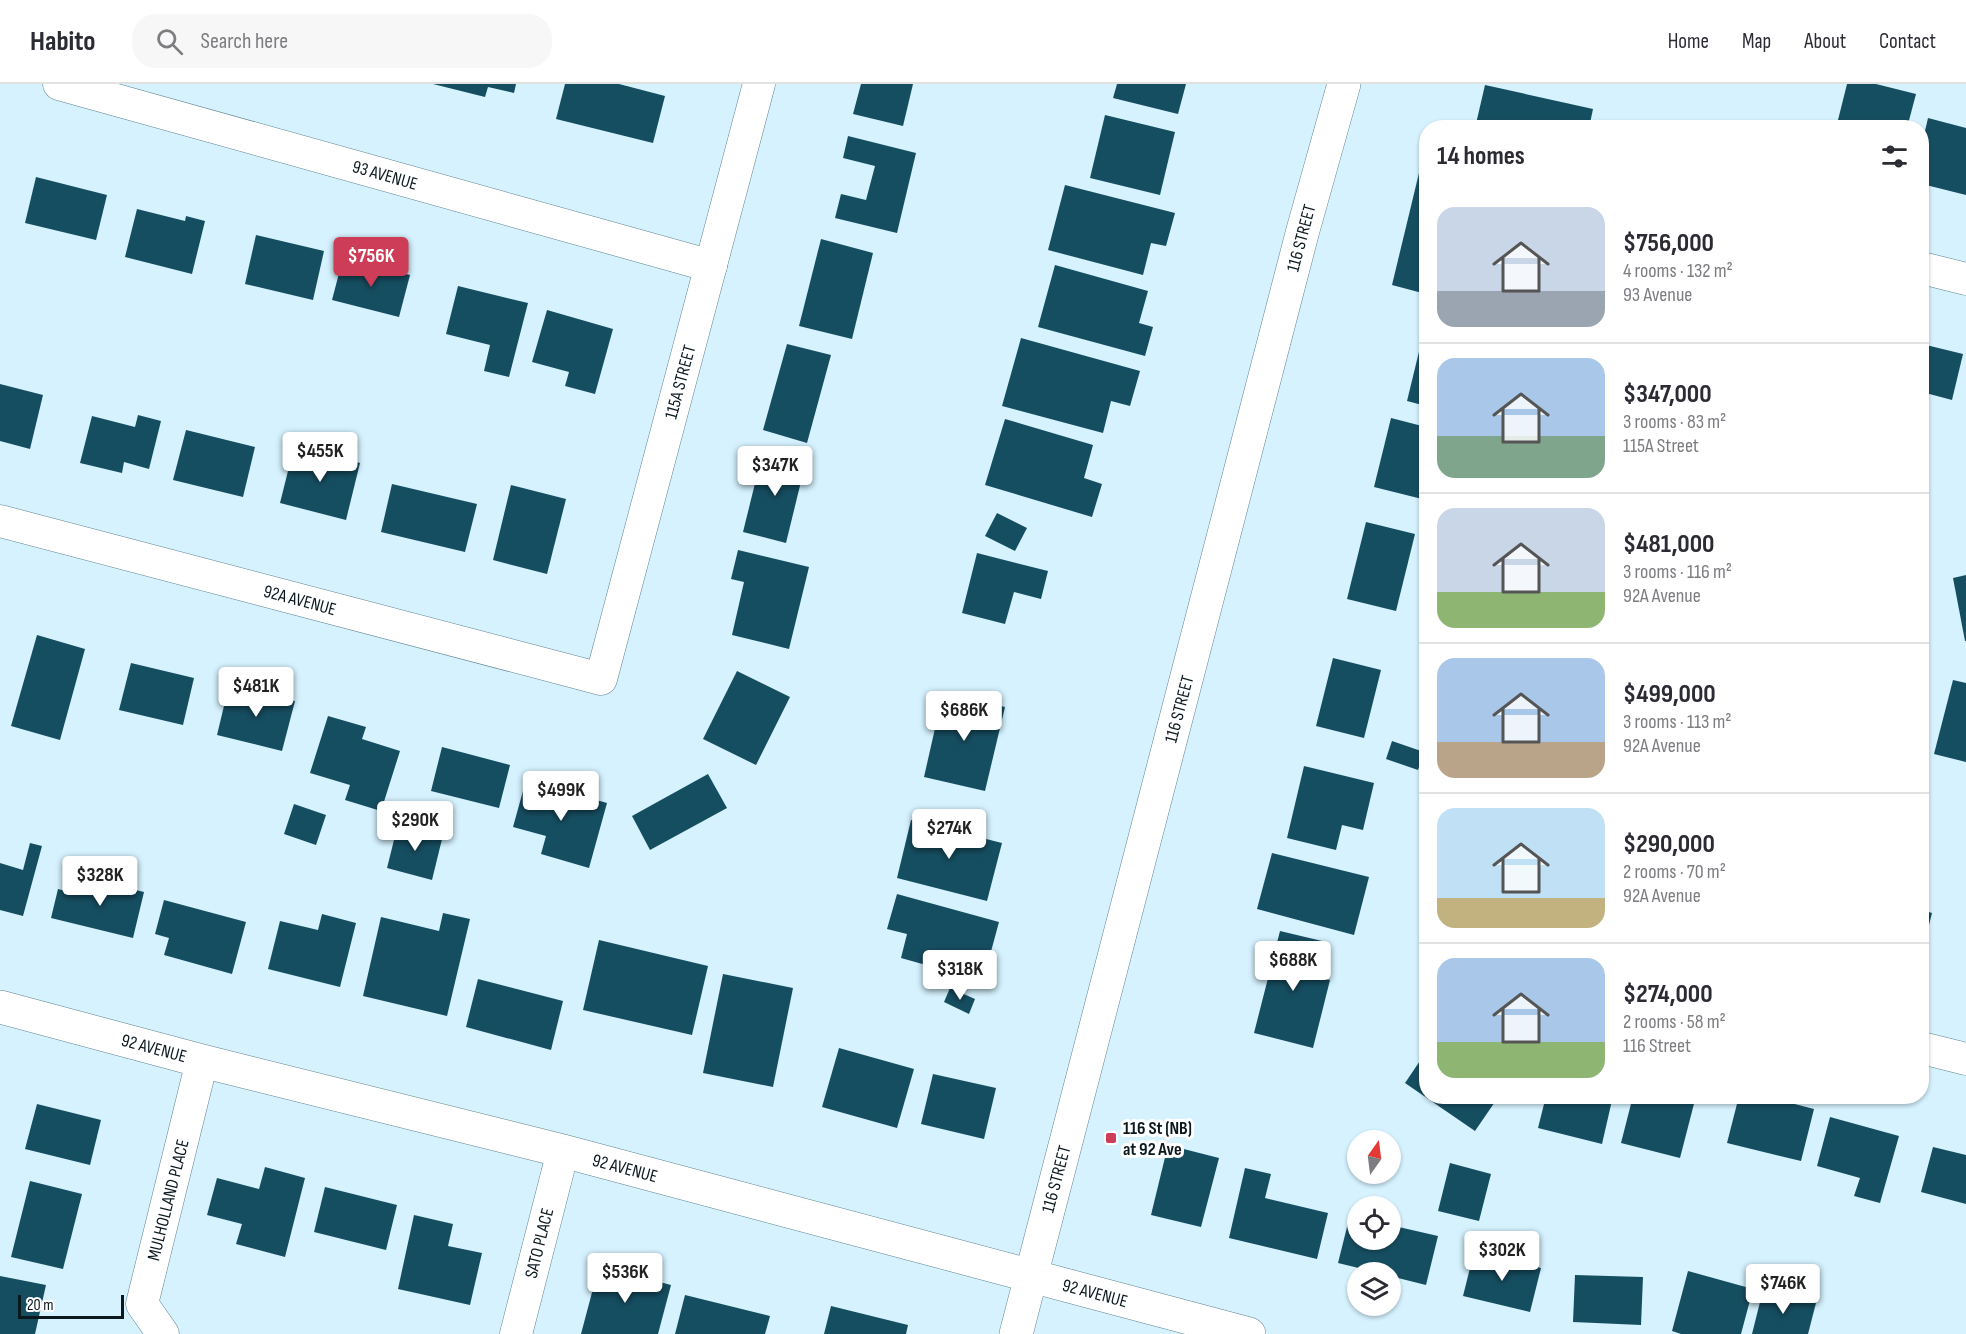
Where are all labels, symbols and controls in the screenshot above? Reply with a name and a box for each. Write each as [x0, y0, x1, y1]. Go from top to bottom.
search box [132, 14, 552, 68]
text: Habito [30, 25, 96, 58]
icon: search [153, 25, 186, 58]
text: Search here [201, 28, 288, 55]
text: Home [1668, 29, 1709, 54]
text: Map [1742, 29, 1771, 54]
text: About [1804, 29, 1846, 54]
text: Contact [1879, 29, 1936, 54]
icon: filters [1878, 140, 1911, 173]
text: 14 homes [1437, 141, 1525, 172]
street label: 93 AVENUE [350, 156, 420, 195]
street label: 116 STREET [1282, 202, 1321, 274]
text: $756,000 [1623, 228, 1714, 259]
icon: home [1485, 231, 1557, 303]
pin: $756K [329, 237, 413, 288]
text: $756K [348, 244, 395, 268]
text: 4 rooms · 132 m² [1623, 259, 1733, 283]
text: 93 Avenue [1623, 283, 1692, 307]
street label: 115A STREET [661, 343, 700, 421]
text: $347,000 [1623, 379, 1712, 410]
icon: home [1485, 382, 1557, 454]
text: 3 rooms · 83 m² [1623, 410, 1726, 434]
pin: $455K [278, 432, 362, 483]
text: 115A Street [1623, 434, 1699, 458]
text: $455K [297, 439, 344, 463]
pin: $347K [733, 446, 817, 497]
text: $347K [751, 453, 799, 477]
text: $481,000 [1623, 529, 1714, 560]
icon: home [1485, 532, 1557, 604]
text: 3 rooms · 116 m² [1623, 560, 1732, 584]
street label: 92A AVENUE [261, 581, 338, 620]
text: 92A Avenue [1623, 584, 1701, 608]
pin: $481K [214, 667, 298, 718]
street label: 116 STREET [1160, 673, 1199, 745]
text: $481K [233, 674, 279, 698]
text: $499,000 [1623, 679, 1716, 710]
icon: home [1485, 682, 1557, 754]
pin: $686K [922, 691, 1006, 742]
text: $686K [940, 698, 988, 722]
text: 3 rooms · 113 m² [1623, 710, 1732, 734]
text: 92A Avenue [1623, 734, 1701, 758]
pin: $499K [519, 771, 603, 822]
text: $499K [537, 778, 585, 802]
pin: $290K [373, 801, 457, 852]
text: $290K [391, 808, 439, 832]
pin: $274K [907, 809, 991, 860]
text: $274K [926, 816, 972, 840]
text: $290,000 [1623, 829, 1715, 860]
icon: home [1485, 832, 1557, 904]
pin: $328K [58, 856, 142, 907]
text: 2 rooms · 70 m² [1623, 860, 1726, 884]
text: $328K [76, 863, 124, 887]
text: 92A Avenue [1623, 884, 1701, 908]
pin: $688K [1251, 941, 1335, 992]
text: $688K [1269, 948, 1317, 972]
pin: $318K [918, 950, 1002, 1001]
text: $318K [937, 957, 983, 981]
text: $274,000 [1623, 979, 1713, 1010]
icon: home [1485, 982, 1557, 1054]
text: 2 rooms · 58 m² [1623, 1010, 1726, 1034]
street label: 92 AVENUE [119, 1030, 189, 1067]
text: 116 Street [1623, 1034, 1691, 1058]
place label: 116 St (NB) at 92 Ave [1123, 1118, 1192, 1160]
north arrow [1347, 1130, 1401, 1184]
map controls [1347, 1130, 1401, 1316]
marker: 116 St (NB) at 92 Ave [1104, 1131, 1118, 1145]
street label: MULHOLLAND PLACE [143, 1137, 194, 1263]
street label: 116 STREET [1037, 1143, 1076, 1215]
street label: 92 AVENUE [590, 1150, 660, 1187]
button: locate [1347, 1196, 1401, 1250]
street label: SATO PLACE [521, 1206, 558, 1280]
pin: $302K [1460, 1231, 1544, 1282]
text: $302K [1478, 1238, 1526, 1262]
pin: $536K [583, 1253, 667, 1304]
text: $536K [601, 1260, 649, 1284]
button: layers [1347, 1262, 1401, 1316]
pin: $746K [1741, 1264, 1825, 1315]
text: $746K [1760, 1271, 1806, 1295]
street label: 92 AVENUE [1060, 1275, 1130, 1312]
scale bar [18, 1292, 124, 1320]
text: 20 m [27, 1296, 54, 1315]

